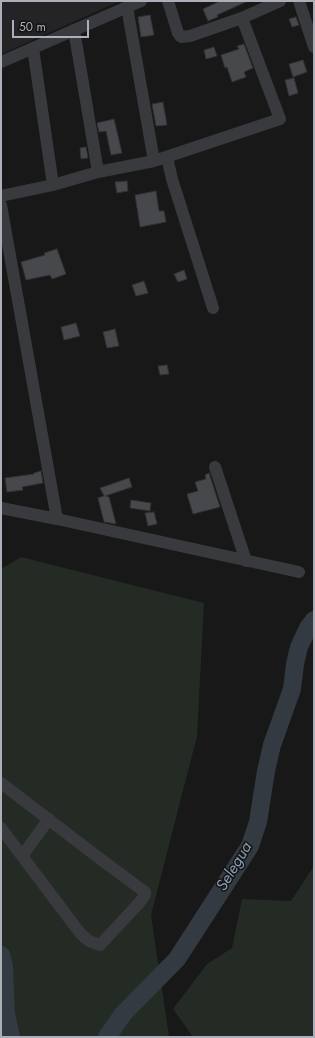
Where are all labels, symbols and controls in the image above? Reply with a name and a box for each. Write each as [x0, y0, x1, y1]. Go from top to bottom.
scale bar [14, 12, 91, 38]
text: 50 m [19, 18, 46, 36]
water label: Selegua [213, 839, 257, 895]

